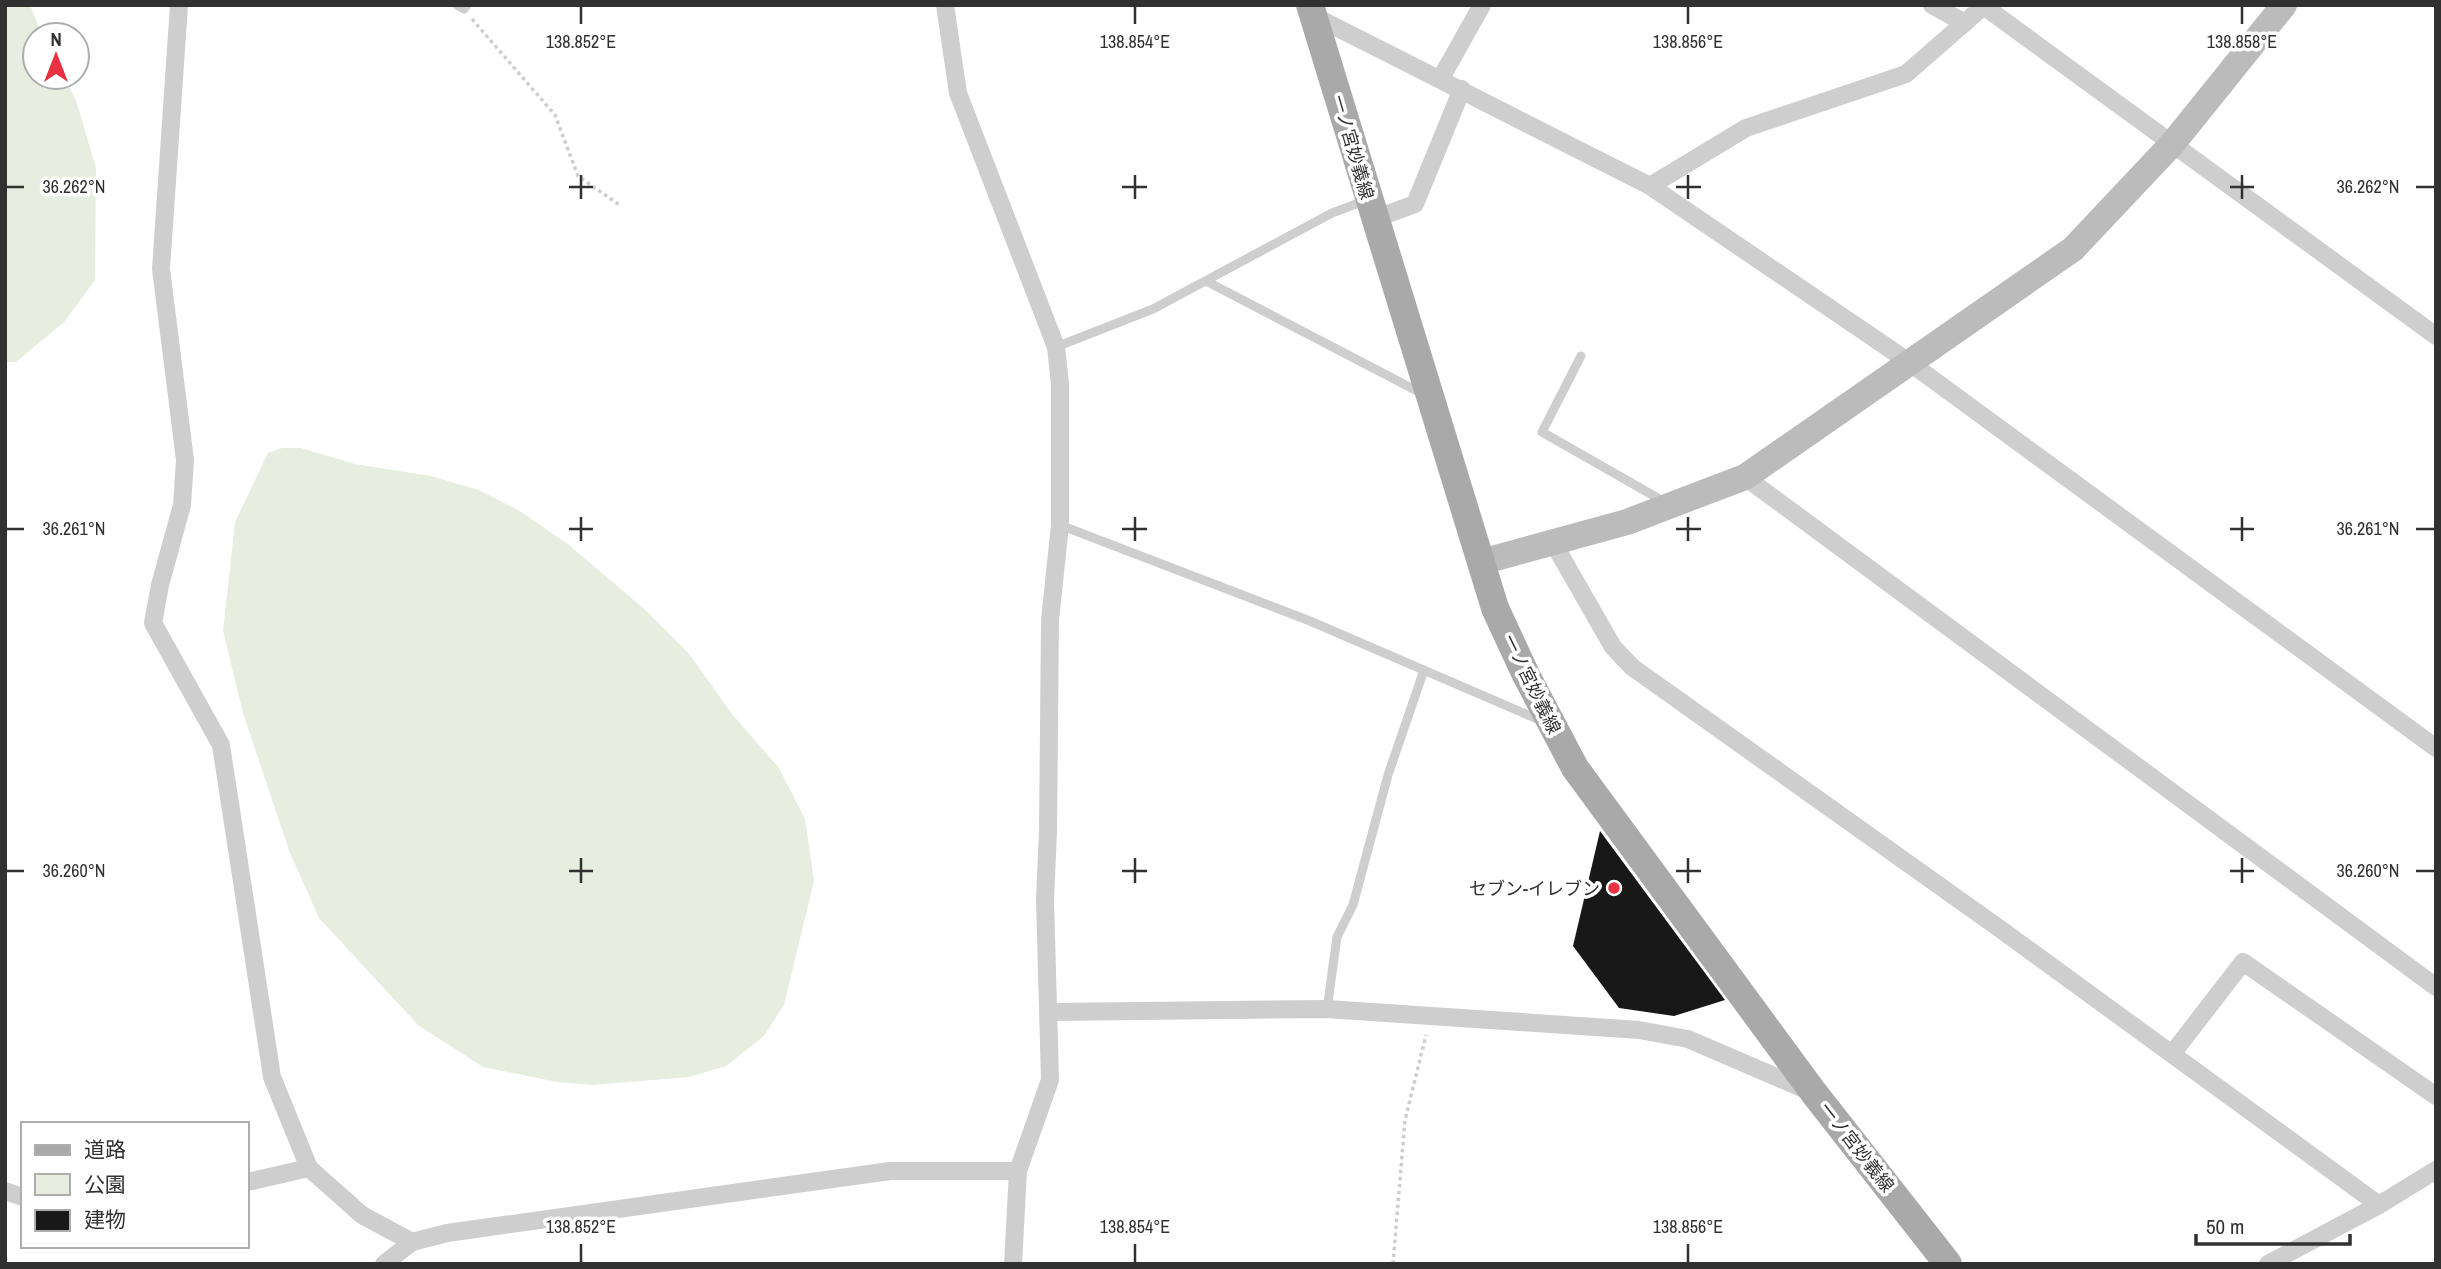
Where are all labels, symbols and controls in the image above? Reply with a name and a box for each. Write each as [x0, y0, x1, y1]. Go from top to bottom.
north arrow [21, 21, 91, 91]
text: N [50, 26, 62, 52]
text: 138.852°E [546, 29, 616, 54]
text: 138.854°E [1100, 29, 1170, 54]
text: 138.856°E [1653, 29, 1723, 54]
text: 138.858°E [2207, 29, 2277, 54]
street label: 一ノ宮妙義線 [1326, 92, 1380, 202]
text: 36.262°N [43, 174, 106, 199]
text: 36.262°N [2337, 174, 2400, 199]
text: 36.261°N [43, 516, 106, 541]
text: 36.261°N [2337, 516, 2400, 541]
street label: 一ノ宮妙義線 [1497, 630, 1567, 738]
text: 36.260°N [43, 858, 106, 883]
text: 36.260°N [2337, 858, 2400, 883]
place label: セブン-イレブン [1469, 876, 1600, 901]
marker: セブン-イレブン [1606, 880, 1622, 896]
street label: 一ノ宮妙義線 [1814, 1097, 1900, 1197]
legend [21, 1122, 248, 1248]
text: 道路 [84, 1135, 126, 1164]
text: 公園 [84, 1170, 126, 1199]
scale bar [2196, 1202, 2350, 1246]
text: 建物 [84, 1205, 126, 1234]
text: 50 m [2206, 1212, 2244, 1241]
text: 138.852°E [546, 1214, 616, 1239]
text: 138.854°E [1100, 1214, 1170, 1239]
text: 138.856°E [1653, 1214, 1723, 1239]

